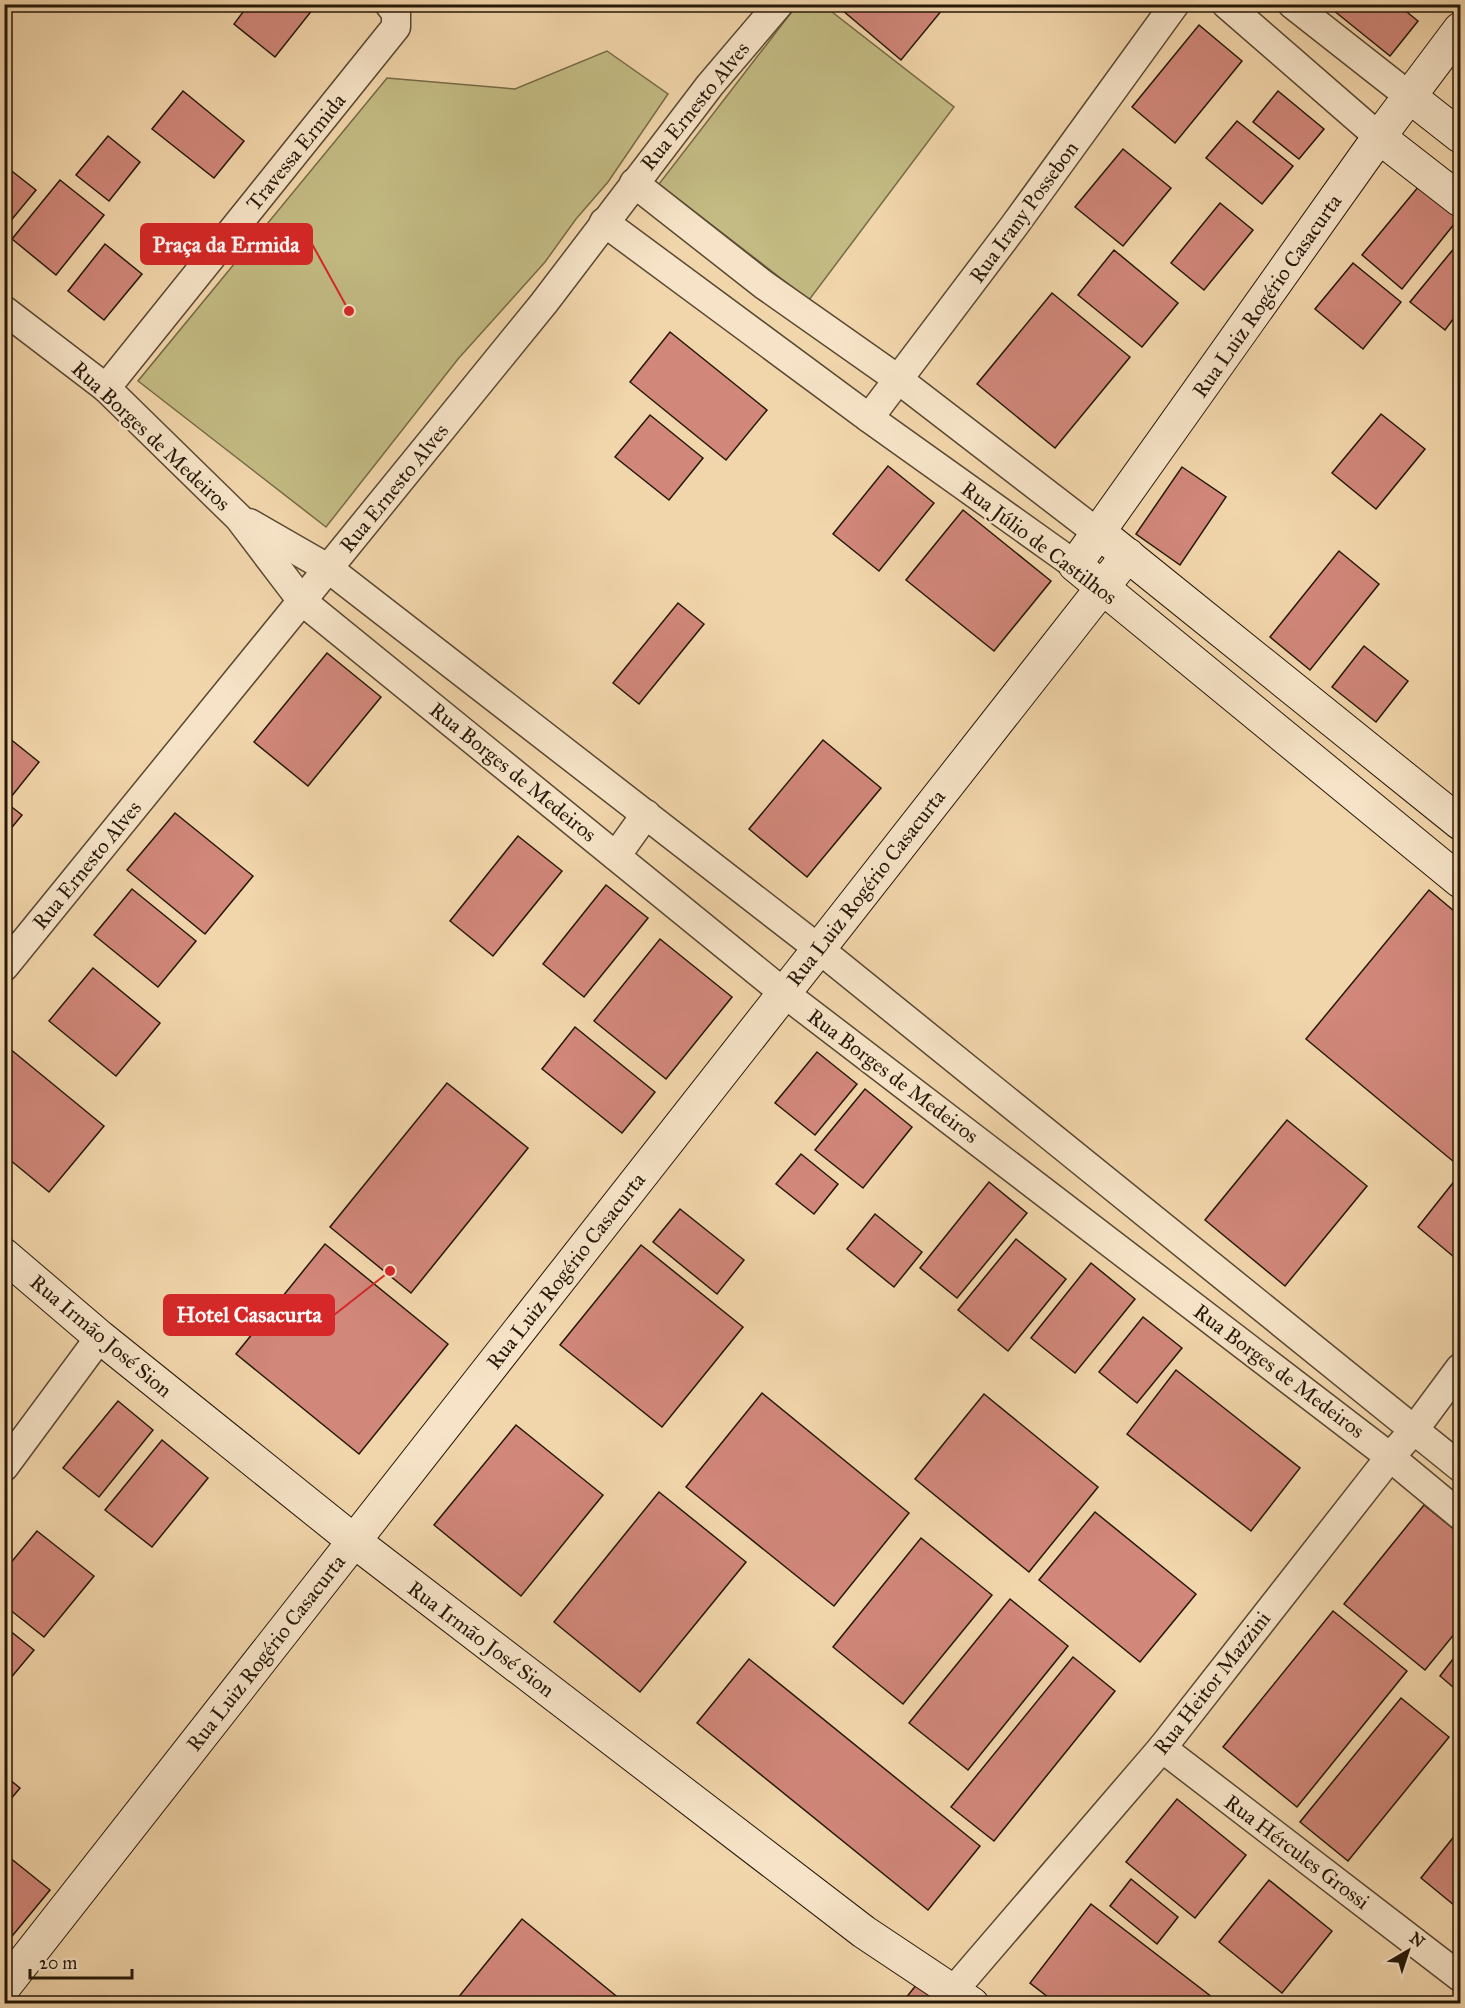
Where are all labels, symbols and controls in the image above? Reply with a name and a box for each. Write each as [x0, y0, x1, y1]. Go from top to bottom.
street label: Rua Ernesto Alves [635, 36, 755, 176]
street label: Travessa Ermida [241, 88, 351, 216]
street label: Rua Irany Possebon [964, 136, 1084, 288]
street label: Rua Luiz Rogério Casacurta [1187, 189, 1347, 403]
callout: Praça da Ermida [141, 224, 312, 264]
text: Praça da Ermida [152, 231, 300, 258]
street label: Rua Borges de Medeiros [66, 356, 236, 516]
street label: Rua Ernesto Alves [334, 418, 454, 558]
street label: Rua Júlio de Castilhos [956, 476, 1122, 610]
street label: Rua Borges de Medeiros [424, 697, 602, 847]
street label: Rua Luiz Rogério Casacurta [781, 784, 951, 992]
street label: Rua Ernesto Alves [27, 795, 147, 935]
street label: Rua Borges de Medeiros [802, 1003, 984, 1149]
street label: Rua Luiz Rogério Casacurta [481, 1167, 651, 1375]
street label: Rua Irmão José Sion [25, 1269, 177, 1403]
callout: Hotel Casacurta [164, 1295, 334, 1335]
street label: Rua Borges de Medeiros [1188, 1298, 1370, 1444]
text: Hotel Casacurta [176, 1301, 323, 1328]
street label: Rua Luiz Rogério Casacurta [181, 1549, 351, 1757]
street label: Rua Irmão José Sion [402, 1575, 560, 1703]
street label: Rua Heitor Mazzini [1148, 1606, 1276, 1760]
street label: Rua Hércules Grossi [1219, 1789, 1375, 1915]
north arrow [1378, 1921, 1438, 1981]
text: N [1406, 1928, 1429, 1952]
scale bar [30, 1942, 132, 1980]
text: 20 m [39, 1952, 77, 1974]

